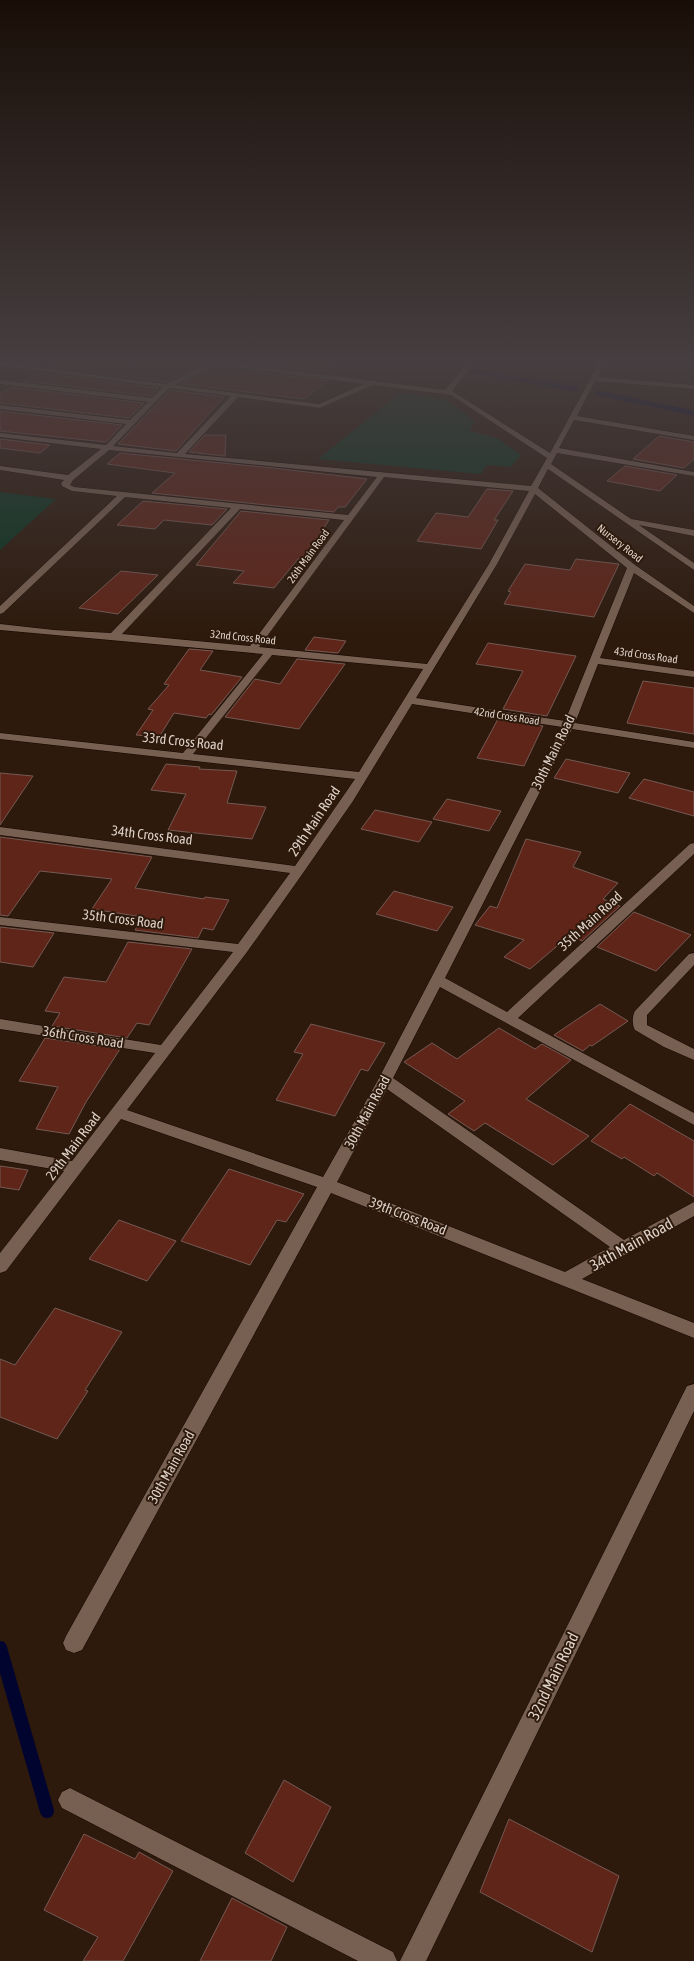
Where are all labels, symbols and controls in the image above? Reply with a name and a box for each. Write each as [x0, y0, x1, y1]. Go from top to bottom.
street label: Nursery Road [595, 522, 645, 564]
street label: 26th Main Road [285, 527, 331, 585]
street label: 32nd Cross Road [210, 628, 276, 646]
street label: 43rd Cross Road [613, 645, 679, 665]
street label: 42nd Cross Road [473, 705, 541, 727]
street label: 30th Main Road [528, 712, 578, 792]
street label: 33rd Cross Road [142, 729, 224, 753]
street label: 29th Main Road [285, 783, 343, 859]
street label: 34th Cross Road [111, 822, 193, 848]
street label: 35th Main Road [555, 888, 625, 954]
street label: 35th Cross Road [82, 906, 164, 932]
street label: 36th Cross Road [42, 1023, 124, 1051]
street label: 30th Main Road [341, 1073, 393, 1151]
street label: 29th Main Road [42, 1109, 104, 1183]
street label: 39th Cross Road [367, 1194, 449, 1238]
street label: 34th Main Road [586, 1214, 676, 1274]
street label: 30th Main Road [145, 1428, 197, 1506]
street label: 32nd Main Road [524, 1629, 582, 1723]

